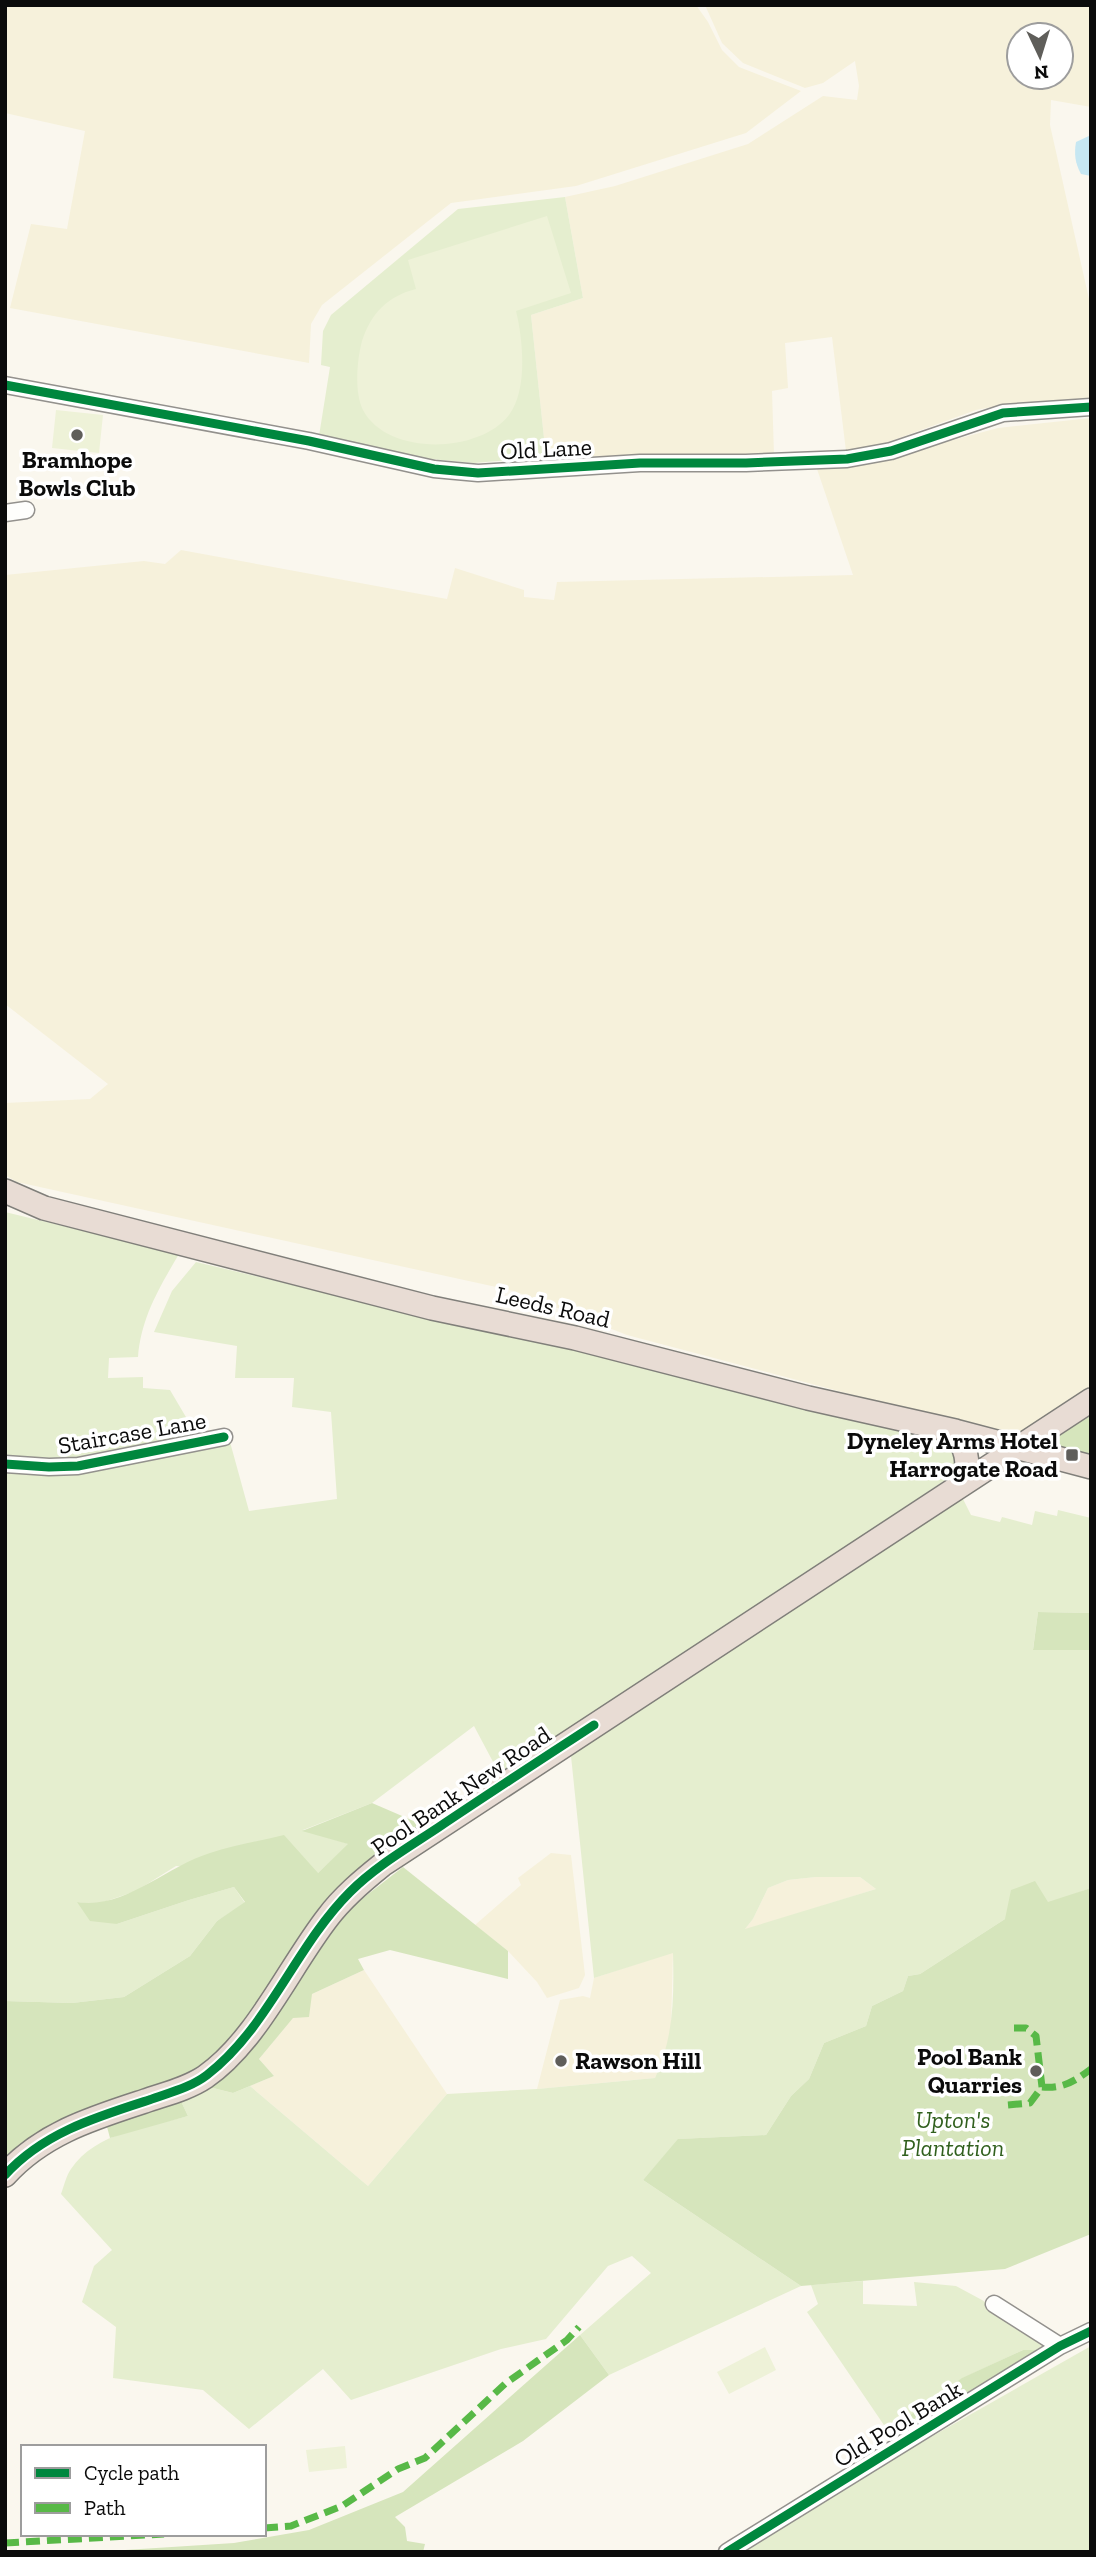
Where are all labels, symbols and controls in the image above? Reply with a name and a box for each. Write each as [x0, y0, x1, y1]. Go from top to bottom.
north arrow [1005, 21, 1075, 91]
text: N [1033, 60, 1049, 84]
marker: Bramhope Bowls Club [69, 427, 85, 443]
street label: Old Lane [499, 432, 593, 465]
place label: Bramhope Bowls Club [18, 445, 136, 502]
street label: Leeds Road [493, 1279, 613, 1334]
street label: Staircase Lane [56, 1405, 208, 1460]
place label: Dyneley Arms Hotel Harrogate Road [847, 1426, 1058, 1483]
marker: Dyneley Arms Hotel Harrogate Road [1064, 1447, 1080, 1463]
street label: Pool Bank New Road [365, 1720, 556, 1861]
place label: Pool Bank Quarries [917, 2042, 1022, 2099]
place label: Rawson Hill [575, 2046, 701, 2075]
marker: Rawson Hill [553, 2053, 569, 2069]
marker: Pool Bank Quarries [1028, 2063, 1044, 2079]
park label: Upton's Plantation [902, 2105, 1004, 2162]
street label: Old Pool Bank [828, 2374, 967, 2473]
legend [21, 2445, 266, 2536]
text: Cycle path [84, 2460, 179, 2485]
text: Path [84, 2495, 126, 2520]

